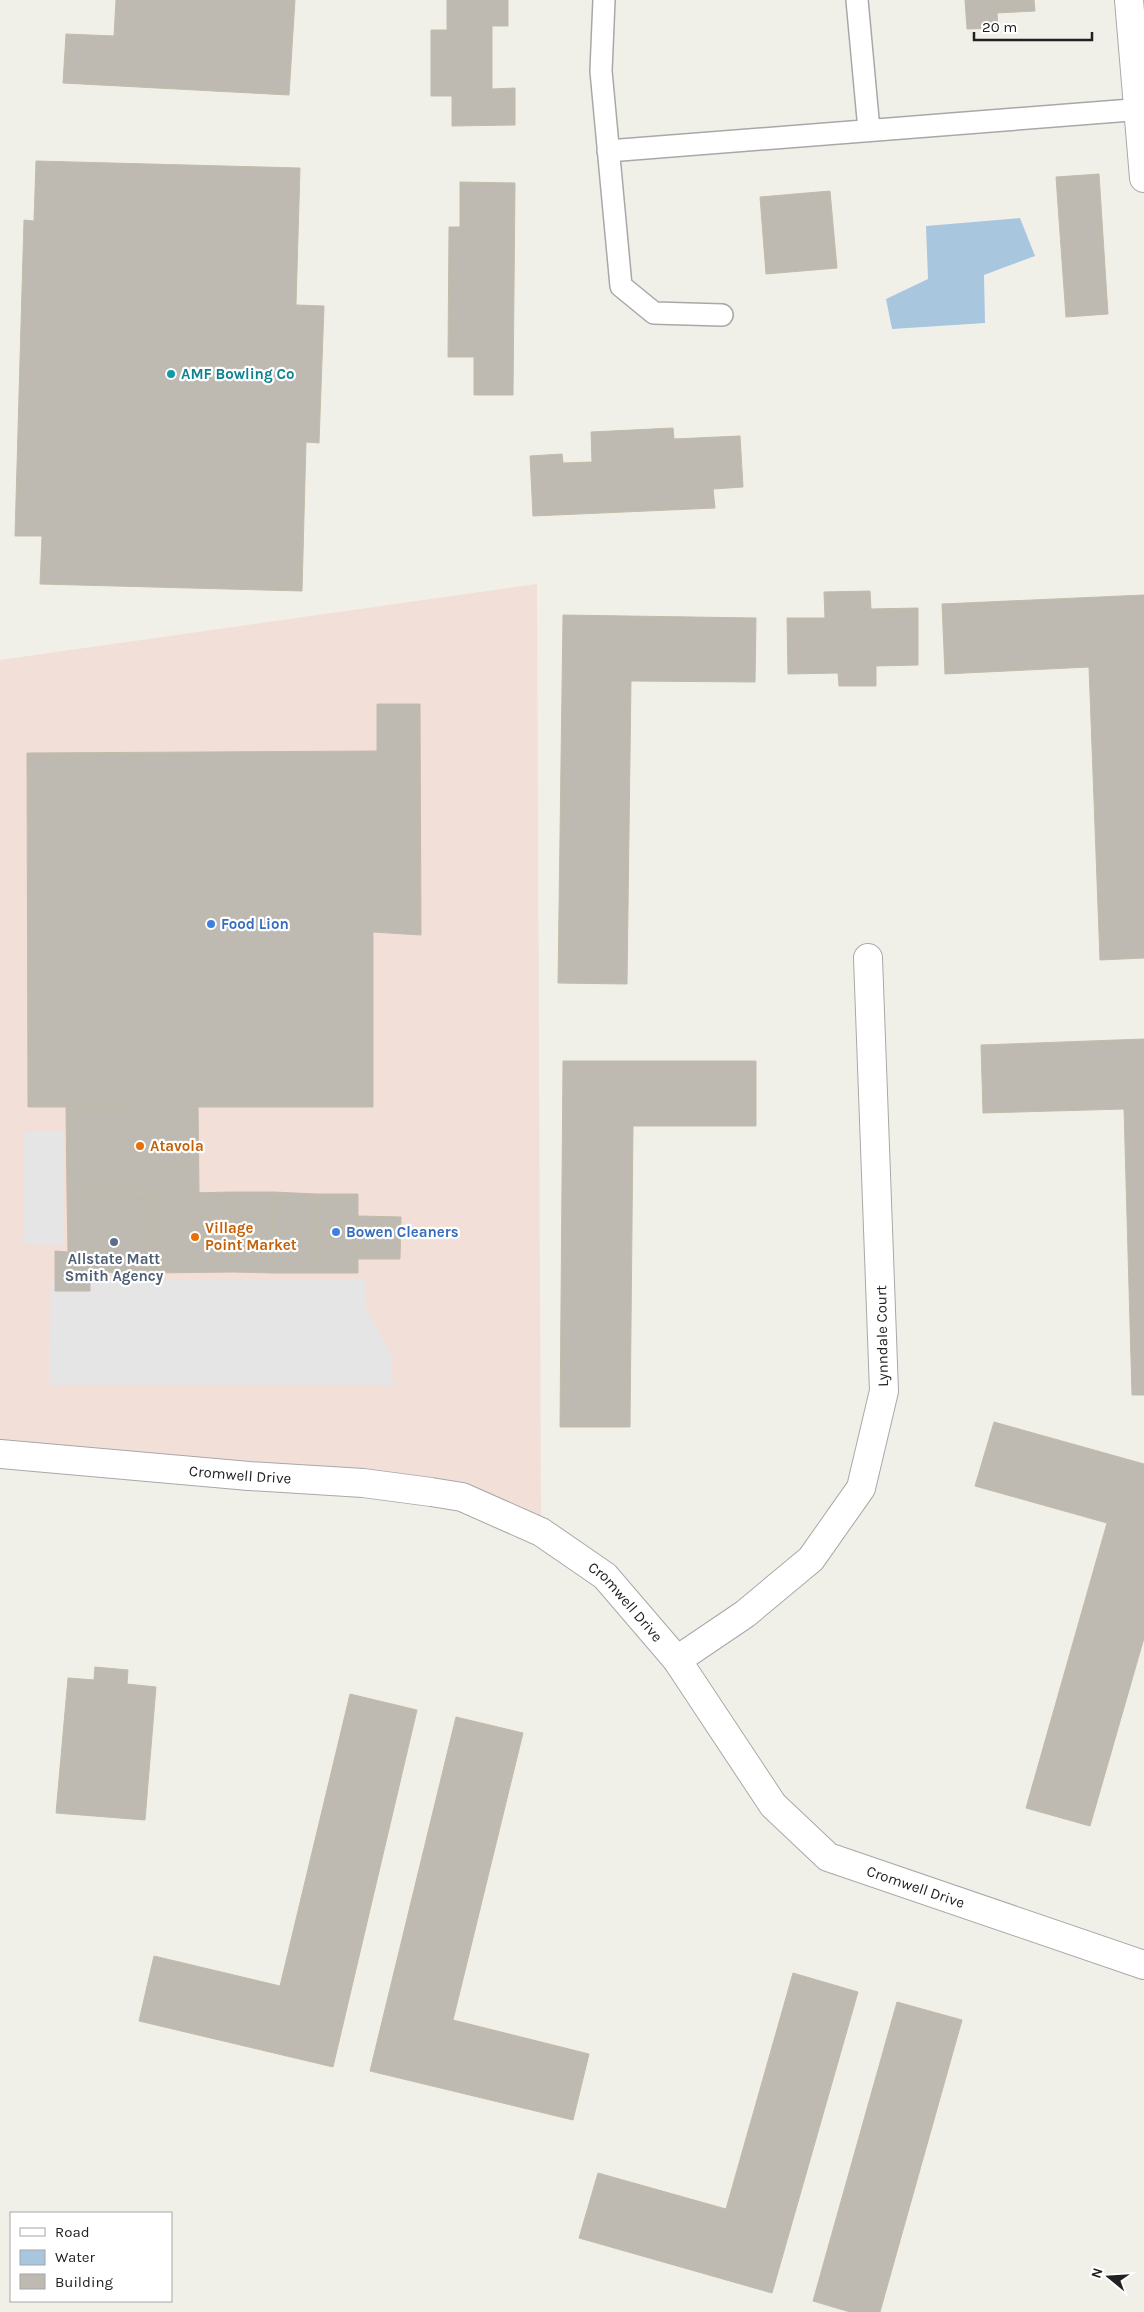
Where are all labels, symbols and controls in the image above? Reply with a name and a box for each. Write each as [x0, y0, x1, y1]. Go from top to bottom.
scale bar [974, 10, 1092, 42]
text: 20 m [982, 18, 1017, 36]
place label: AMF Bowling Co [181, 365, 294, 383]
marker: AMF Bowling Co [165, 368, 177, 380]
place label: Food Lion [221, 915, 289, 933]
marker: Food Lion [205, 918, 217, 930]
place label: Atavola [150, 1137, 204, 1155]
marker: Atavola [134, 1140, 146, 1152]
place label: Village Point Market [205, 1219, 297, 1254]
place label: Bowen Cleaners [346, 1223, 459, 1241]
marker: Bowen Cleaners [330, 1226, 342, 1238]
marker: Village Point Market [189, 1231, 201, 1243]
marker: Allstate Matt Smith Agency [108, 1236, 120, 1248]
place label: Allstate Matt Smith Agency [65, 1250, 164, 1285]
street label: Lynndale Court [872, 1285, 892, 1387]
street label: Cromwell Drive [188, 1462, 292, 1488]
street label: Cromwell Drive [585, 1558, 667, 1646]
street label: Cromwell Drive [864, 1862, 967, 1912]
legend [10, 2212, 172, 2302]
text: Road [55, 2223, 90, 2241]
text: Water [55, 2248, 96, 2266]
north arrow [1084, 2252, 1134, 2302]
text: N [1087, 2266, 1107, 2281]
text: Building [55, 2273, 113, 2291]

